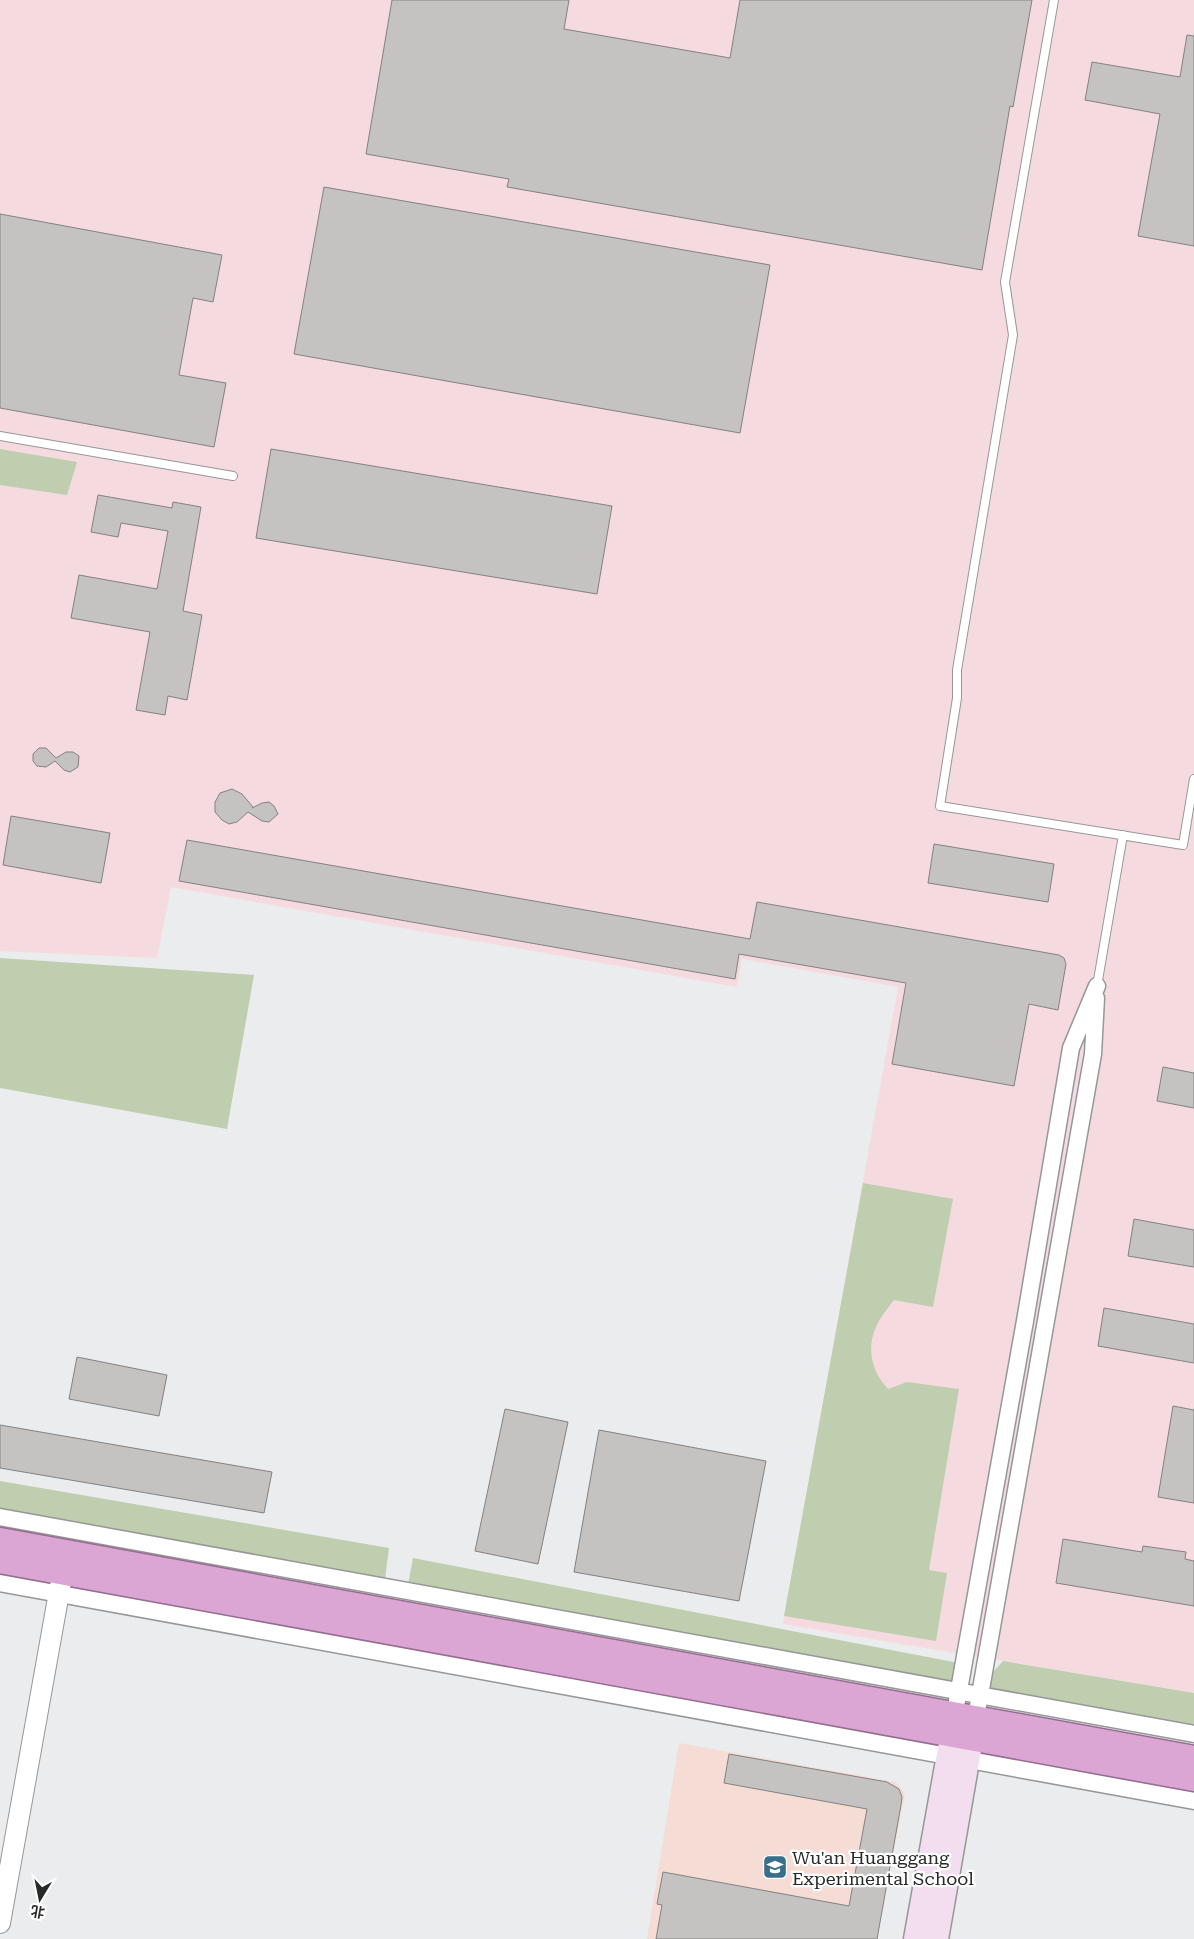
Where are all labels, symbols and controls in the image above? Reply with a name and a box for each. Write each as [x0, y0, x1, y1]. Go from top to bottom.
place label: Wu'an Huanggang Experimental School [792, 1847, 974, 1889]
school or university icon: Wu'an Huanggang Experimental School [762, 1854, 788, 1880]
north arrow [15, 1874, 65, 1924]
text: 北 [29, 1903, 46, 1921]

